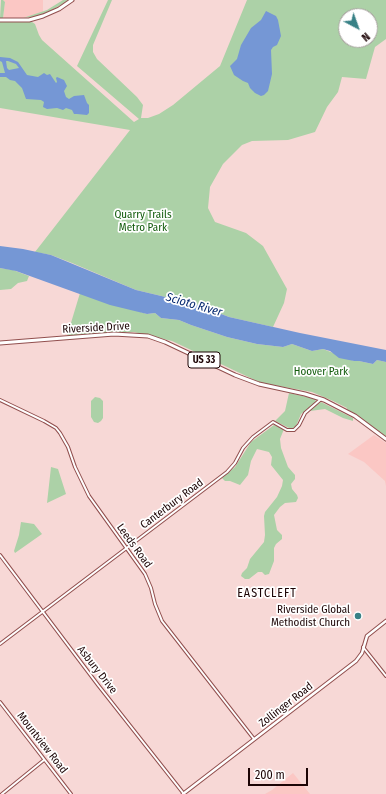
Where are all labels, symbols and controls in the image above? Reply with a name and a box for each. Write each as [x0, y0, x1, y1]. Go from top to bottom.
north arrow [338, 8, 378, 48]
text: N [359, 30, 372, 44]
park label: Quarry Trails Metro Park [114, 208, 172, 234]
water label: Scioto River [164, 290, 224, 320]
street label: Riverside Drive [62, 320, 130, 336]
road number: US 33 [188, 352, 220, 368]
park label: Hoover Park [294, 365, 348, 379]
street label: Canterbury Road [138, 476, 206, 532]
street label: Leeds Road [114, 521, 154, 571]
district label: EASTCLEFT [237, 587, 297, 601]
place label: Riverside Global Methodist Church [271, 603, 350, 629]
marker: Riverside Global Methodist Church [353, 611, 363, 621]
street label: Asbury Drive [74, 644, 120, 696]
street label: Zollinger Road [256, 680, 316, 730]
street label: Mountview Road [14, 710, 70, 776]
scale bar [250, 760, 310, 786]
text: 200 m [255, 768, 285, 782]

